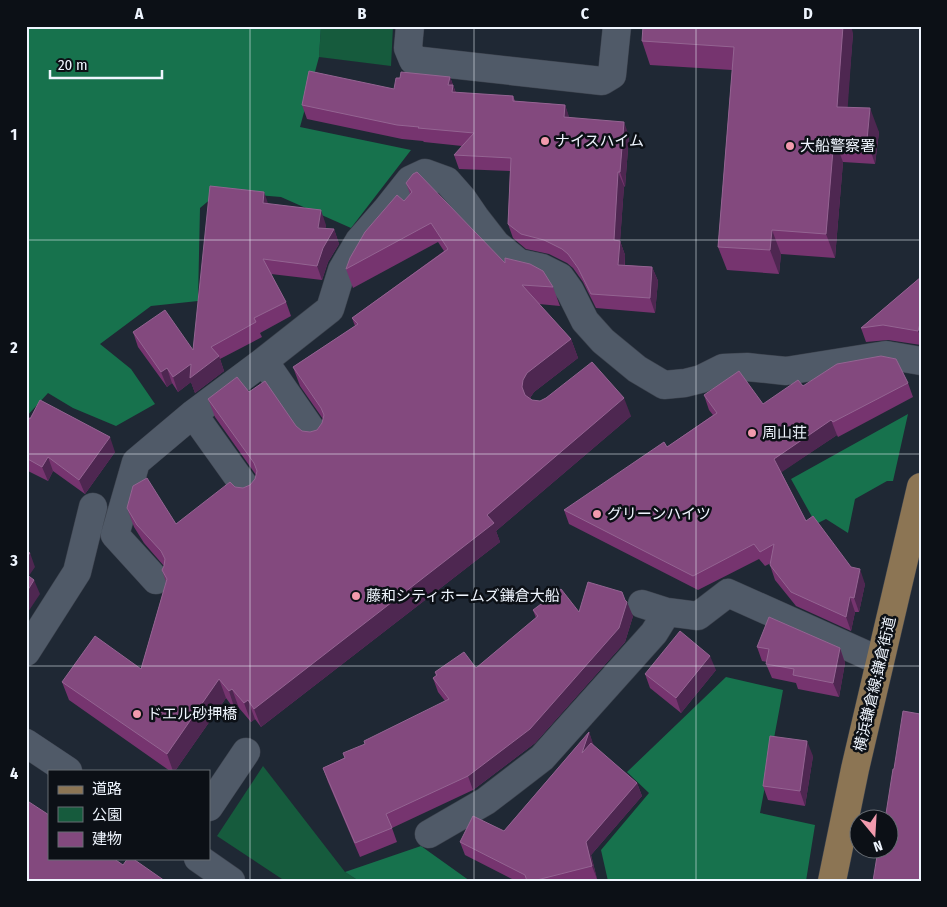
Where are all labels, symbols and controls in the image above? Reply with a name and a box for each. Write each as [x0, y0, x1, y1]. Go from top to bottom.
text: A [134, 4, 144, 23]
text: B [358, 4, 367, 23]
text: C [581, 4, 590, 23]
text: D [803, 4, 813, 23]
scale bar [50, 48, 162, 80]
text: 20 m [58, 56, 88, 74]
text: 1 [11, 125, 17, 144]
place label: ナイスハイム [555, 132, 644, 150]
marker: ナイスハイム [539, 135, 551, 147]
place label: 大船警察署 [800, 137, 875, 155]
marker: 大船警察署 [784, 140, 796, 152]
text: 2 [9, 338, 18, 357]
place label: 周山荘 [762, 424, 807, 442]
marker: 周山荘 [746, 427, 758, 439]
place label: グリーンハイツ [607, 505, 711, 523]
marker: グリーンハイツ [591, 508, 603, 520]
text: 3 [9, 551, 18, 570]
place label: 藤和シティホームズ鎌倉大船 [366, 587, 560, 605]
marker: 藤和シティホームズ鎌倉大船 [350, 590, 362, 602]
street label: 横浜鎌倉線;鎌倉街道 [851, 615, 899, 753]
place label: ドエル砂押橋 [147, 705, 237, 723]
marker: ドエル砂押橋 [131, 708, 143, 720]
text: 4 [10, 764, 18, 783]
legend [48, 770, 210, 860]
text: 道路 [92, 780, 122, 798]
text: 公園 [92, 806, 122, 824]
north arrow [850, 810, 900, 860]
text: 建物 [92, 830, 122, 848]
text: N [871, 837, 884, 855]

